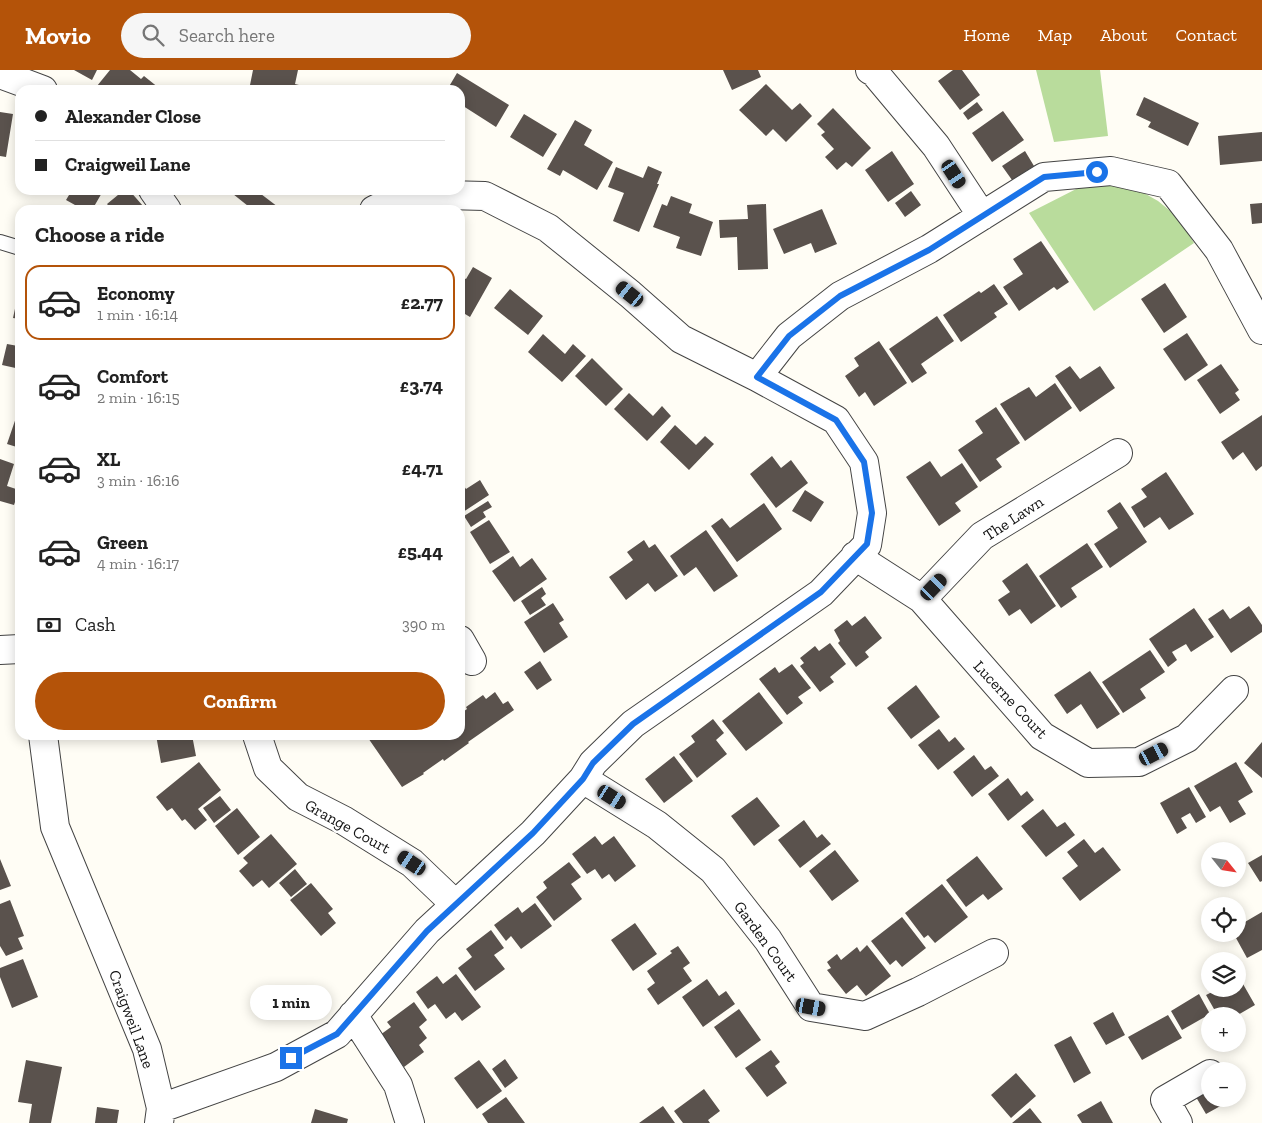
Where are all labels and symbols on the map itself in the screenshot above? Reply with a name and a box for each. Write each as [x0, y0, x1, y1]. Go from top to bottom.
car [939, 157, 968, 191]
route start [1086, 161, 1108, 183]
car [613, 279, 646, 309]
street label: The Lawn [980, 492, 1047, 545]
car [918, 571, 949, 603]
street label: Lucerne Court [970, 656, 1052, 742]
car [1137, 741, 1170, 767]
car [595, 783, 628, 811]
street label: Grange Court [302, 795, 394, 858]
north arrow [1201, 842, 1246, 888]
car [395, 848, 428, 878]
street label: Garden Court [730, 897, 801, 985]
street label: Craigweil Lane [105, 967, 158, 1071]
callout: 1 min [250, 986, 332, 1020]
car [794, 997, 827, 1017]
route end [280, 1047, 302, 1069]

